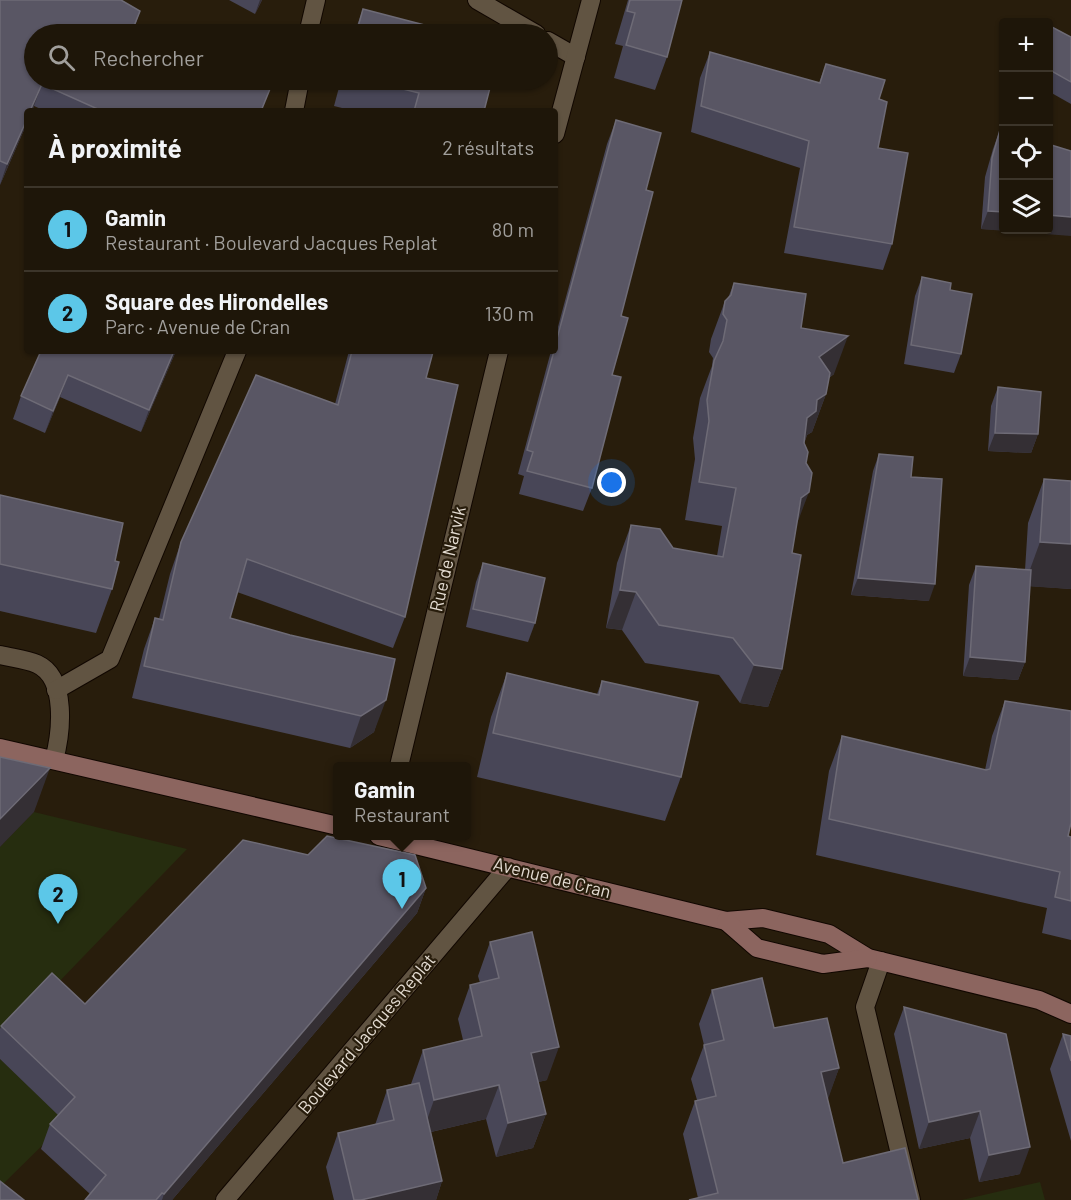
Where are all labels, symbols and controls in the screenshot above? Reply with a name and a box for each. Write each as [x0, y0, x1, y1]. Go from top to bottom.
map controls [999, 18, 1053, 234]
button: + [999, 18, 1053, 72]
search box [24, 24, 558, 90]
icon: search [45, 41, 78, 74]
text: Rechercher [93, 44, 204, 70]
button: − [999, 72, 1053, 126]
button: locate [999, 126, 1053, 180]
text: À proximité [48, 132, 182, 163]
text: 2 résultats [442, 135, 534, 159]
button: layers [999, 180, 1053, 234]
text: Gamin [105, 204, 166, 230]
text: 1 [64, 217, 71, 241]
text: 80 m [492, 217, 534, 241]
text: Restaurant · Boulevard Jacques Replat [105, 230, 438, 254]
text: Square des Hirondelles [105, 288, 328, 314]
text: 2 [62, 301, 73, 325]
text: 130 m [485, 301, 534, 325]
text: Parc · Avenue de Cran [105, 314, 290, 338]
your location [597, 468, 626, 497]
street label: Rue de Narvik [424, 504, 470, 614]
popup [333, 762, 471, 840]
text: Gamin [354, 776, 415, 802]
text: Restaurant [354, 802, 450, 826]
street label: Avenue de Cran [491, 852, 613, 902]
pin: 1 [382, 860, 422, 909]
pin: 2 [38, 874, 78, 924]
street label: Boulevard Jacques Replat [293, 949, 440, 1118]

